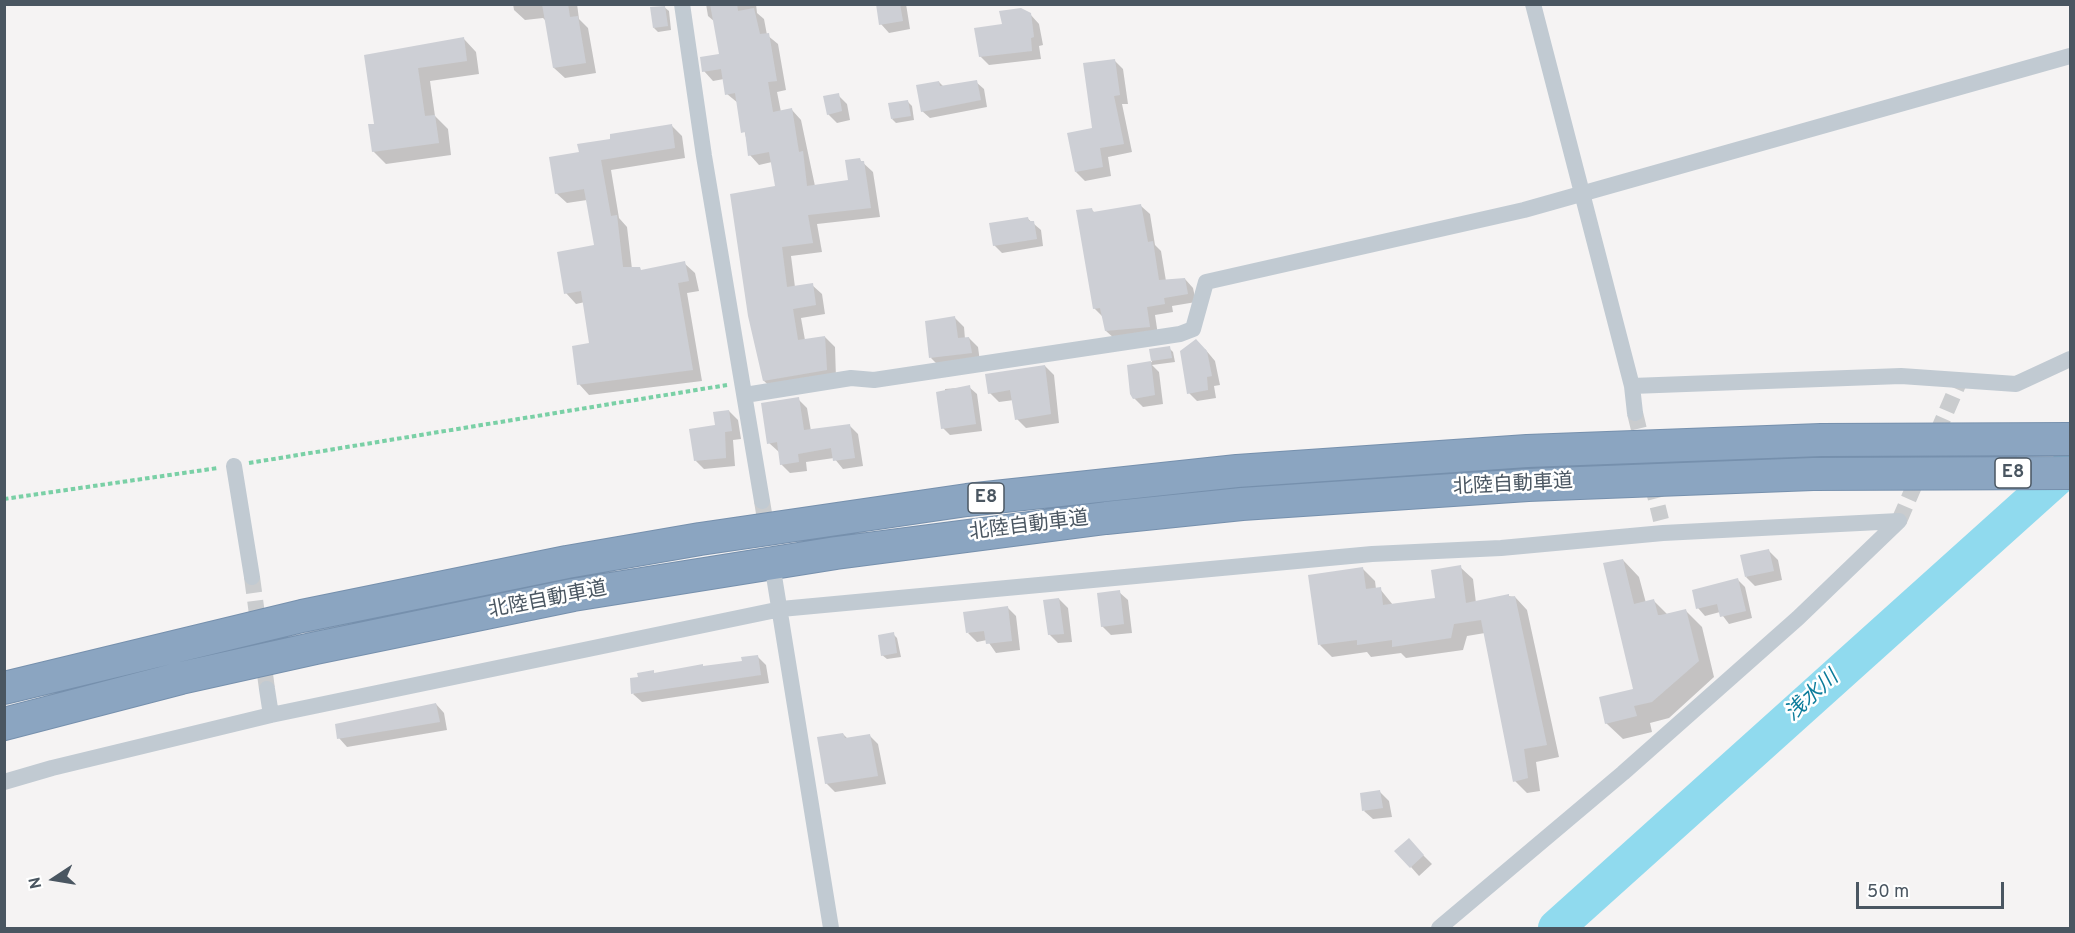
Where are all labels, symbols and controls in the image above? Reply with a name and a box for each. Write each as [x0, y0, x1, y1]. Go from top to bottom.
road number: E8 [1995, 458, 2031, 488]
street label: 北陸自動車道 [1452, 471, 1574, 501]
road number: E8 [968, 483, 1004, 513]
street label: 北陸自動車道 [968, 508, 1090, 546]
street label: 北陸自動車道 [487, 578, 609, 624]
water label: 浅水川 [1781, 667, 1845, 727]
north arrow [24, 849, 84, 909]
scale bar [1859, 870, 2008, 908]
text: N [25, 875, 47, 890]
text: 50 m [1867, 881, 1909, 904]

